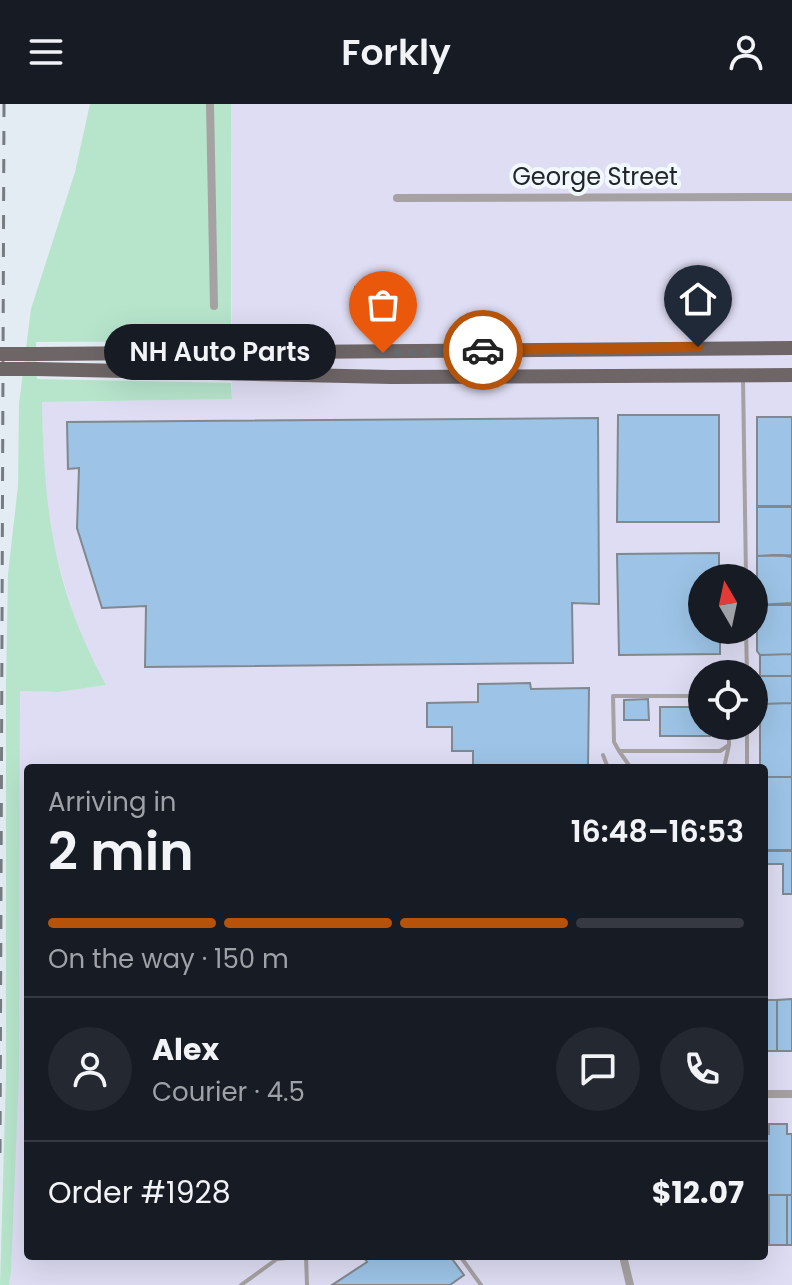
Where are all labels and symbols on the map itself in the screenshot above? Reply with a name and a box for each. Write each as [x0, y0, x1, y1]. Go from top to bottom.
street label: George Street [512, 160, 678, 193]
pin [664, 265, 732, 347]
pin [349, 271, 417, 353]
courier [443, 310, 523, 390]
callout: NH Auto Parts [103, 325, 335, 381]
north arrow [688, 564, 768, 644]

